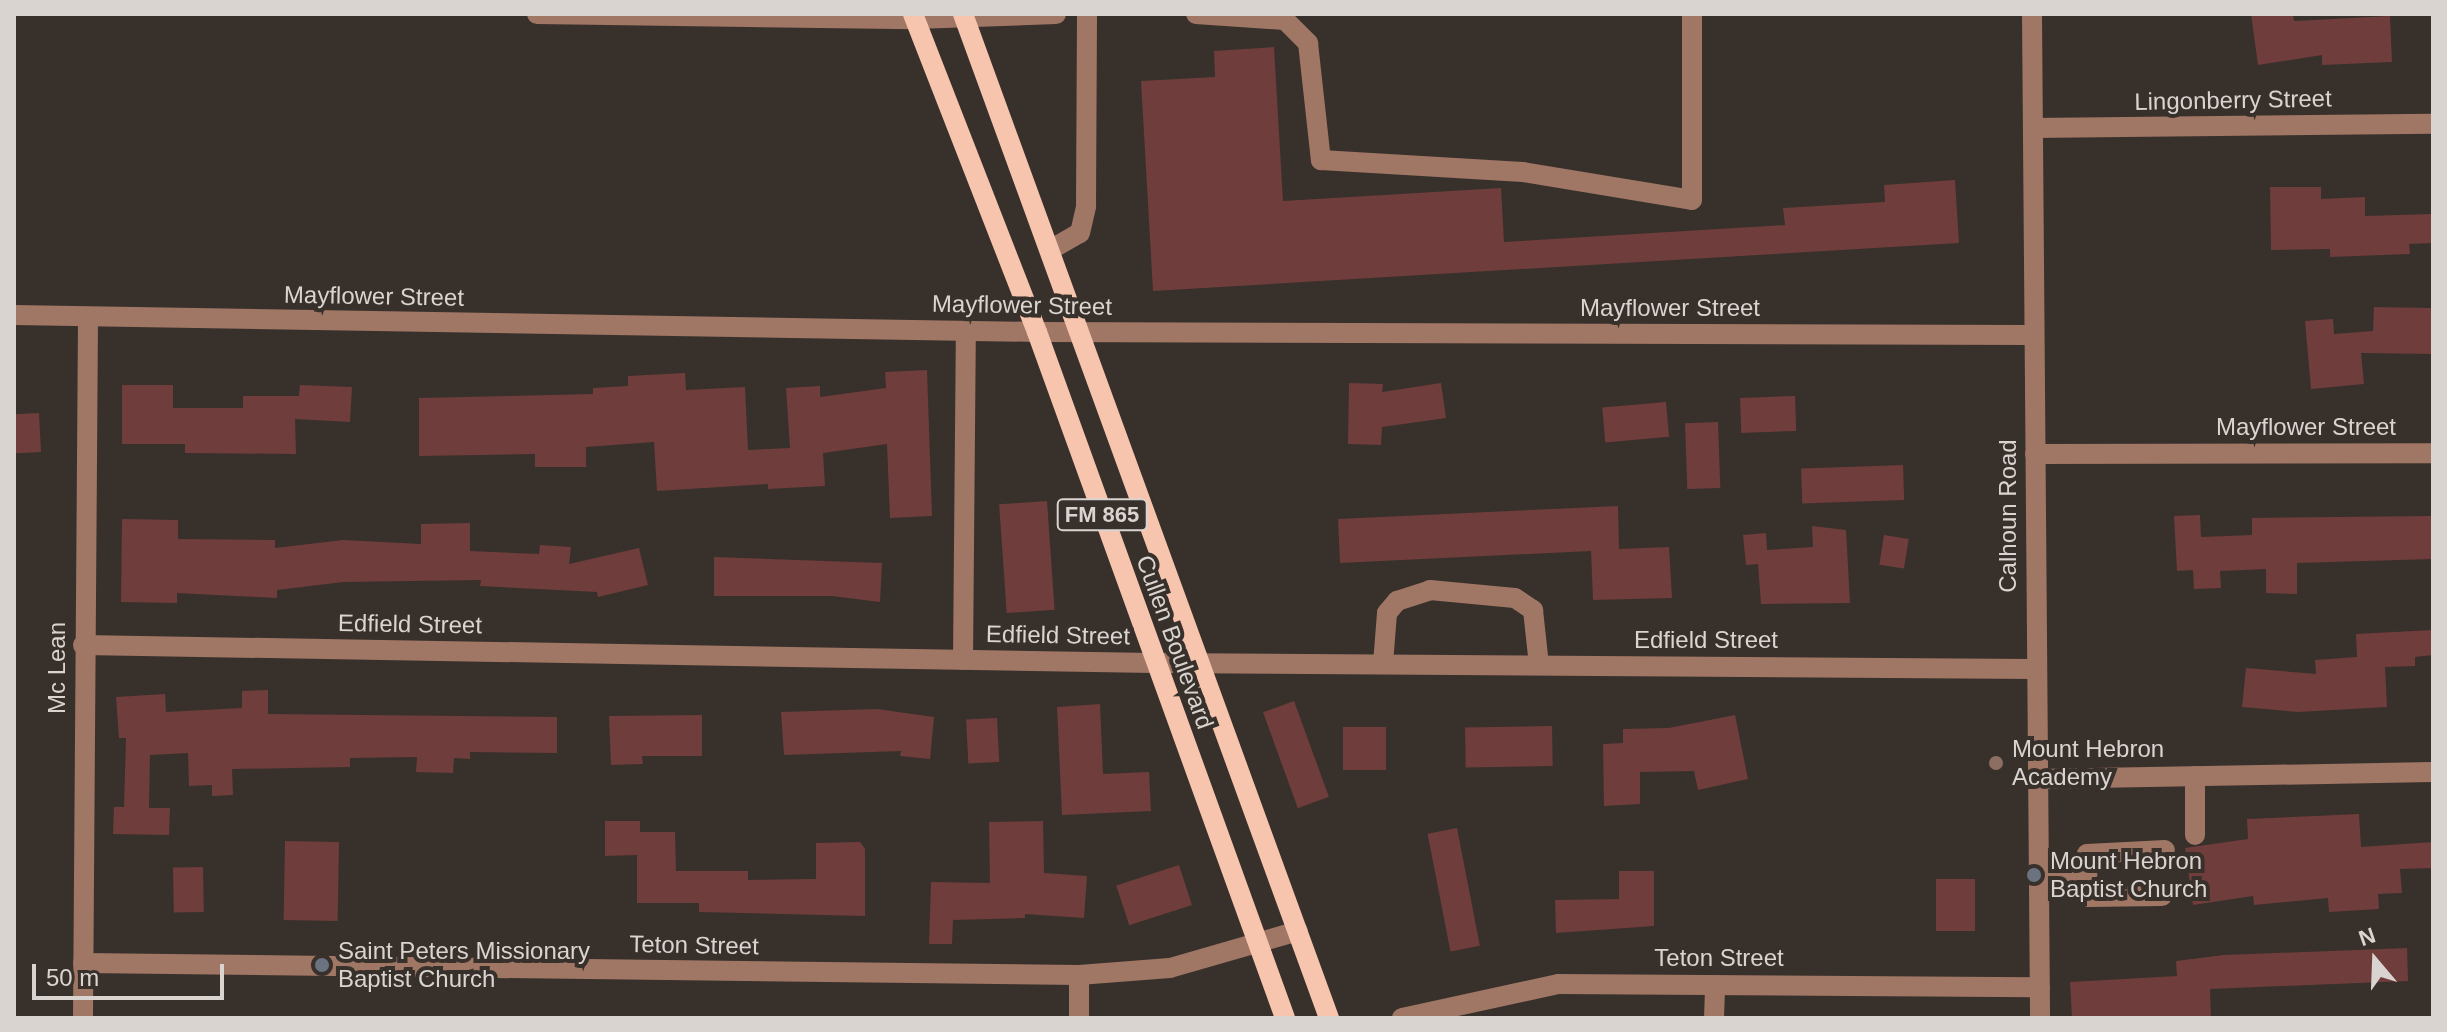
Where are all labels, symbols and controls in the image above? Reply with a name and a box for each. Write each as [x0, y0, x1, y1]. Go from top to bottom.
street label: Lingonberry Street [2134, 84, 2332, 116]
street label: Mayflower Street [284, 280, 464, 312]
street label: Mayflower Street [932, 289, 1112, 321]
street label: Mayflower Street [1580, 294, 1760, 322]
street label: Mayflower Street [2216, 413, 2396, 441]
street label: Calhoun Road [1994, 439, 2022, 593]
road number: FM 865 [1056, 497, 1148, 533]
street label: Cullen Boulevard [1130, 551, 1220, 733]
street label: Edfield Street [338, 608, 482, 640]
street label: Edfield Street [986, 619, 1130, 651]
street label: Mc Lean [43, 622, 71, 714]
street label: Edfield Street [1634, 626, 1778, 654]
place label: Mount Hebron Academy [2012, 735, 2164, 791]
marker: Mount Hebron Academy [1987, 754, 2005, 772]
place label: Mount Hebron Baptist Church [2050, 847, 2207, 903]
marker: Mount Hebron Baptist Church [2025, 866, 2043, 884]
north arrow [2335, 920, 2415, 1000]
text: N [2355, 922, 2379, 951]
street label: Teton Street [629, 929, 759, 961]
place label: Saint Peters Missionary Baptist Church [338, 937, 590, 993]
street label: Teton Street [1654, 944, 1784, 972]
scale bar [36, 948, 228, 998]
marker: Saint Peters Missionary Baptist Church [313, 956, 331, 974]
text: 50 m [46, 964, 99, 991]

